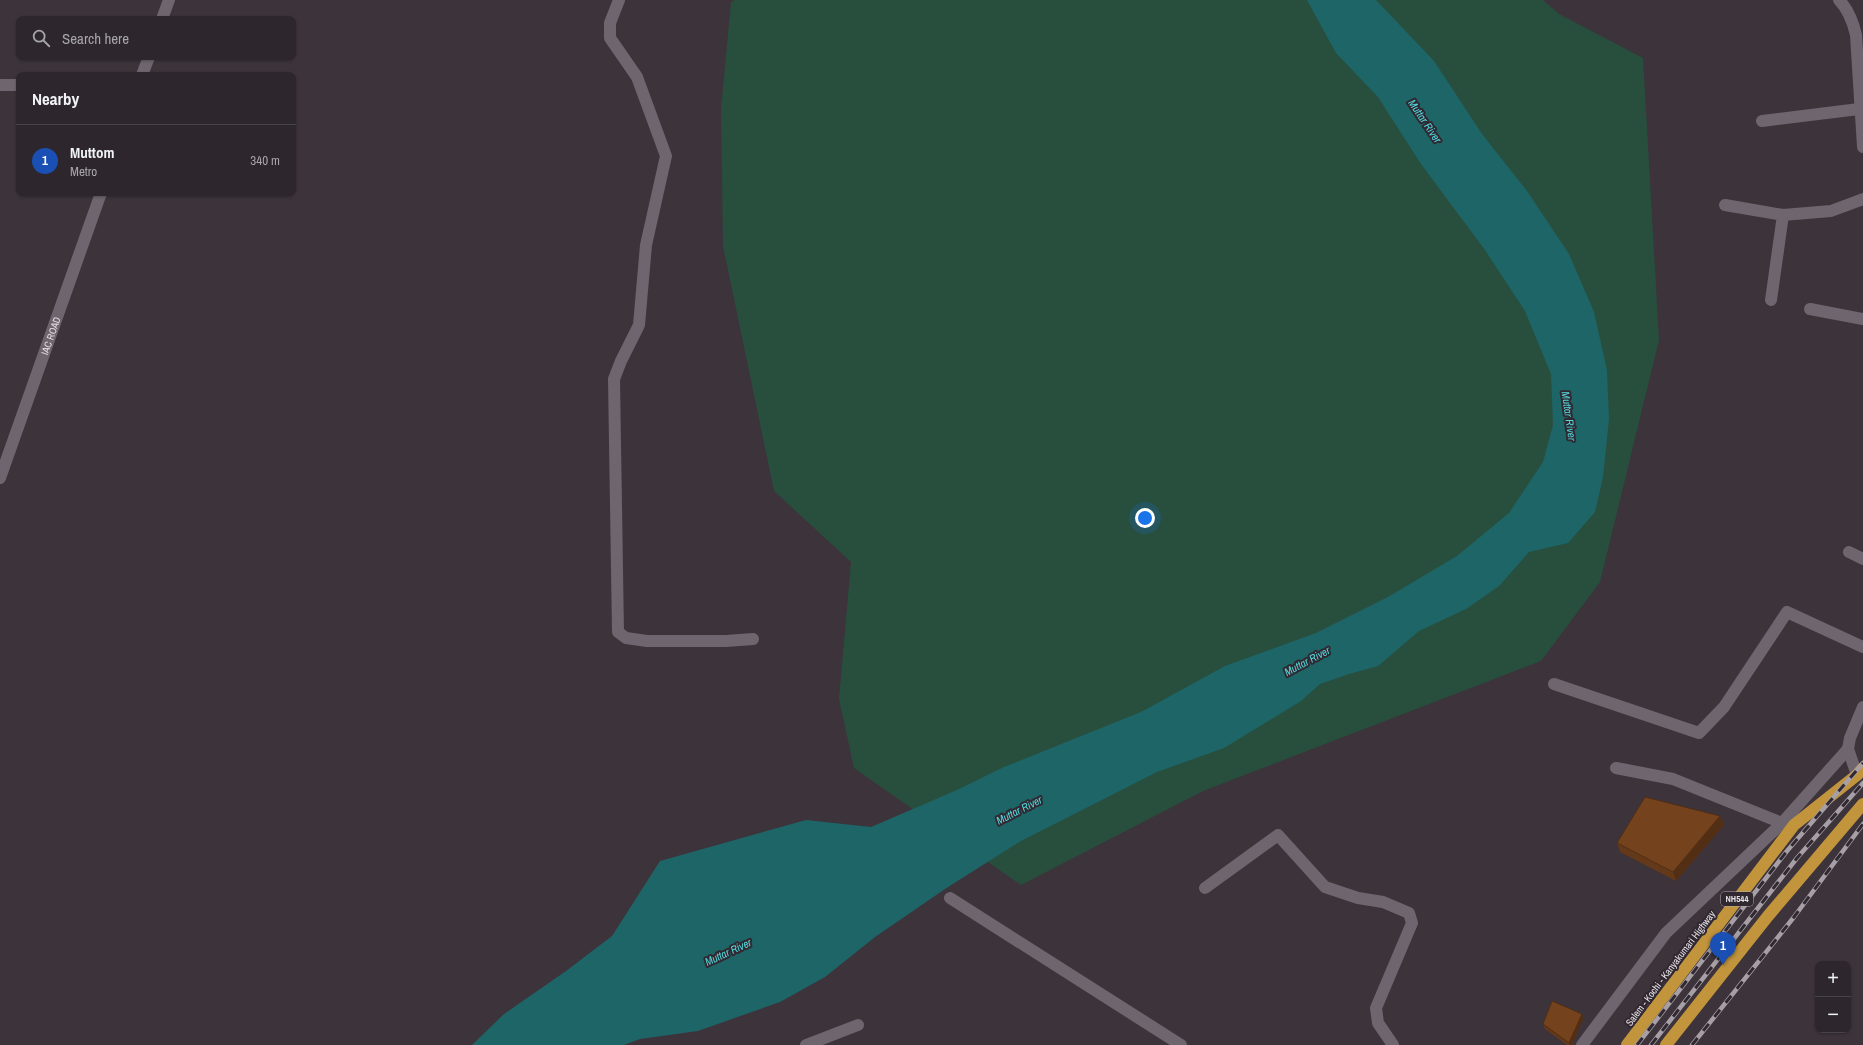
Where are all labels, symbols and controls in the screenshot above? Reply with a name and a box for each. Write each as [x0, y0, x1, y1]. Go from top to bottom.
search box [16, 16, 296, 60]
icon: search [30, 27, 52, 49]
text: Search here [62, 28, 129, 49]
text: Nearby [32, 87, 79, 110]
water label: Muttar River [1405, 97, 1445, 146]
text: Muttom [70, 142, 114, 163]
text: 1 [42, 152, 48, 169]
text: 340 m [250, 152, 280, 169]
text: Metro [70, 163, 97, 180]
street label: IAC ROAD [38, 315, 64, 357]
water label: Muttar River [1559, 390, 1580, 443]
your location [1135, 508, 1155, 528]
water label: Muttar River [1282, 643, 1333, 679]
water label: Muttar River [994, 792, 1045, 828]
road number: NH544 [1721, 892, 1753, 906]
street label: Salem - Kochi - Kanyakumari Highway [1623, 907, 1719, 1029]
pin: 1 [1710, 932, 1736, 965]
water label: Muttar River [703, 935, 754, 969]
map controls [1815, 961, 1851, 1033]
button: + [1815, 961, 1851, 997]
button: − [1815, 997, 1851, 1033]

